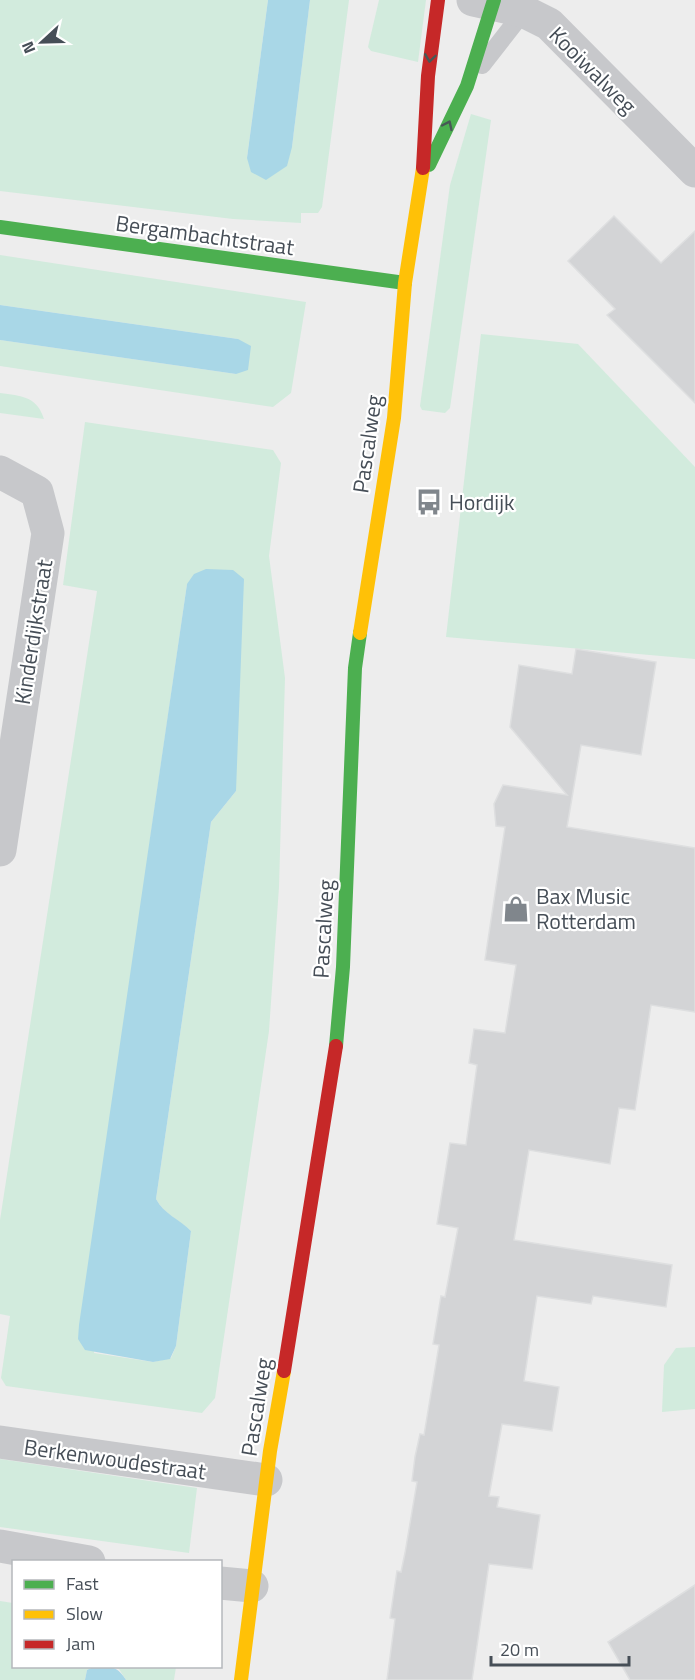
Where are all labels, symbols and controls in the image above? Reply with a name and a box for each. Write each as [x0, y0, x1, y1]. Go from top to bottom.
north arrow [12, 12, 72, 72]
street label: Kooiwalweg [541, 18, 645, 122]
text: N [15, 38, 41, 57]
one-way arrow [424, 53, 437, 63]
one-way arrow [441, 120, 453, 131]
street label: Bergambachtstraat [114, 206, 297, 264]
street label: Pascalweg [343, 393, 391, 495]
place label: Hordijk [449, 485, 515, 519]
bus stop icon: Hordijk [414, 487, 444, 517]
street label: Kinderdijkstraat [5, 557, 61, 707]
street label: Pascalweg [303, 879, 343, 979]
place label: Bax Music Rotterdam [536, 879, 636, 938]
shop icon: Bax Music Rotterdam [501, 894, 531, 924]
street label: Pascalweg [231, 1355, 281, 1459]
street label: Berkenwoudestraat [22, 1429, 208, 1489]
legend [12, 1560, 222, 1668]
text: Fast [66, 1570, 99, 1597]
text: Slow [66, 1600, 103, 1627]
scale bar [491, 1629, 629, 1667]
text: Jam [66, 1630, 95, 1657]
text: 20 m [500, 1636, 539, 1663]

